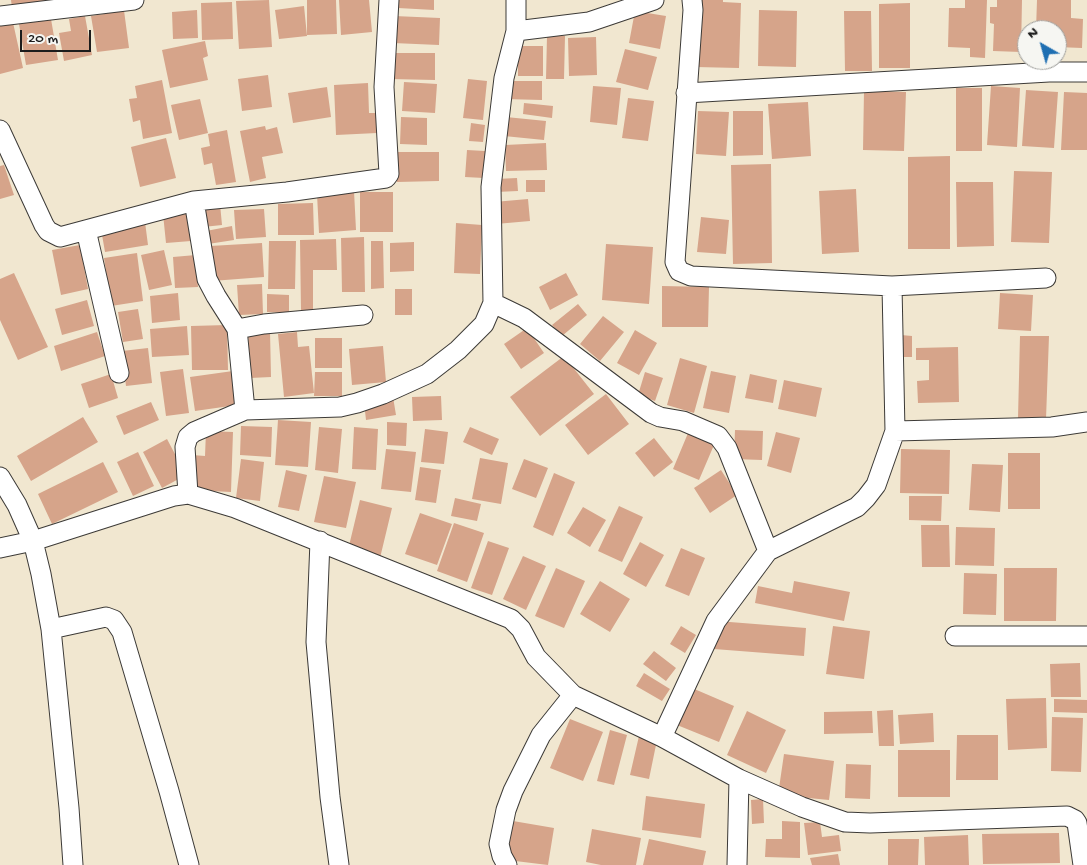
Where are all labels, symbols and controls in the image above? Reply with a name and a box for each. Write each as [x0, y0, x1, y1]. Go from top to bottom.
scale bar [22, 20, 94, 52]
north arrow [1017, 20, 1067, 70]
text: N [1024, 24, 1042, 43]
text: 20 m [28, 30, 58, 48]

